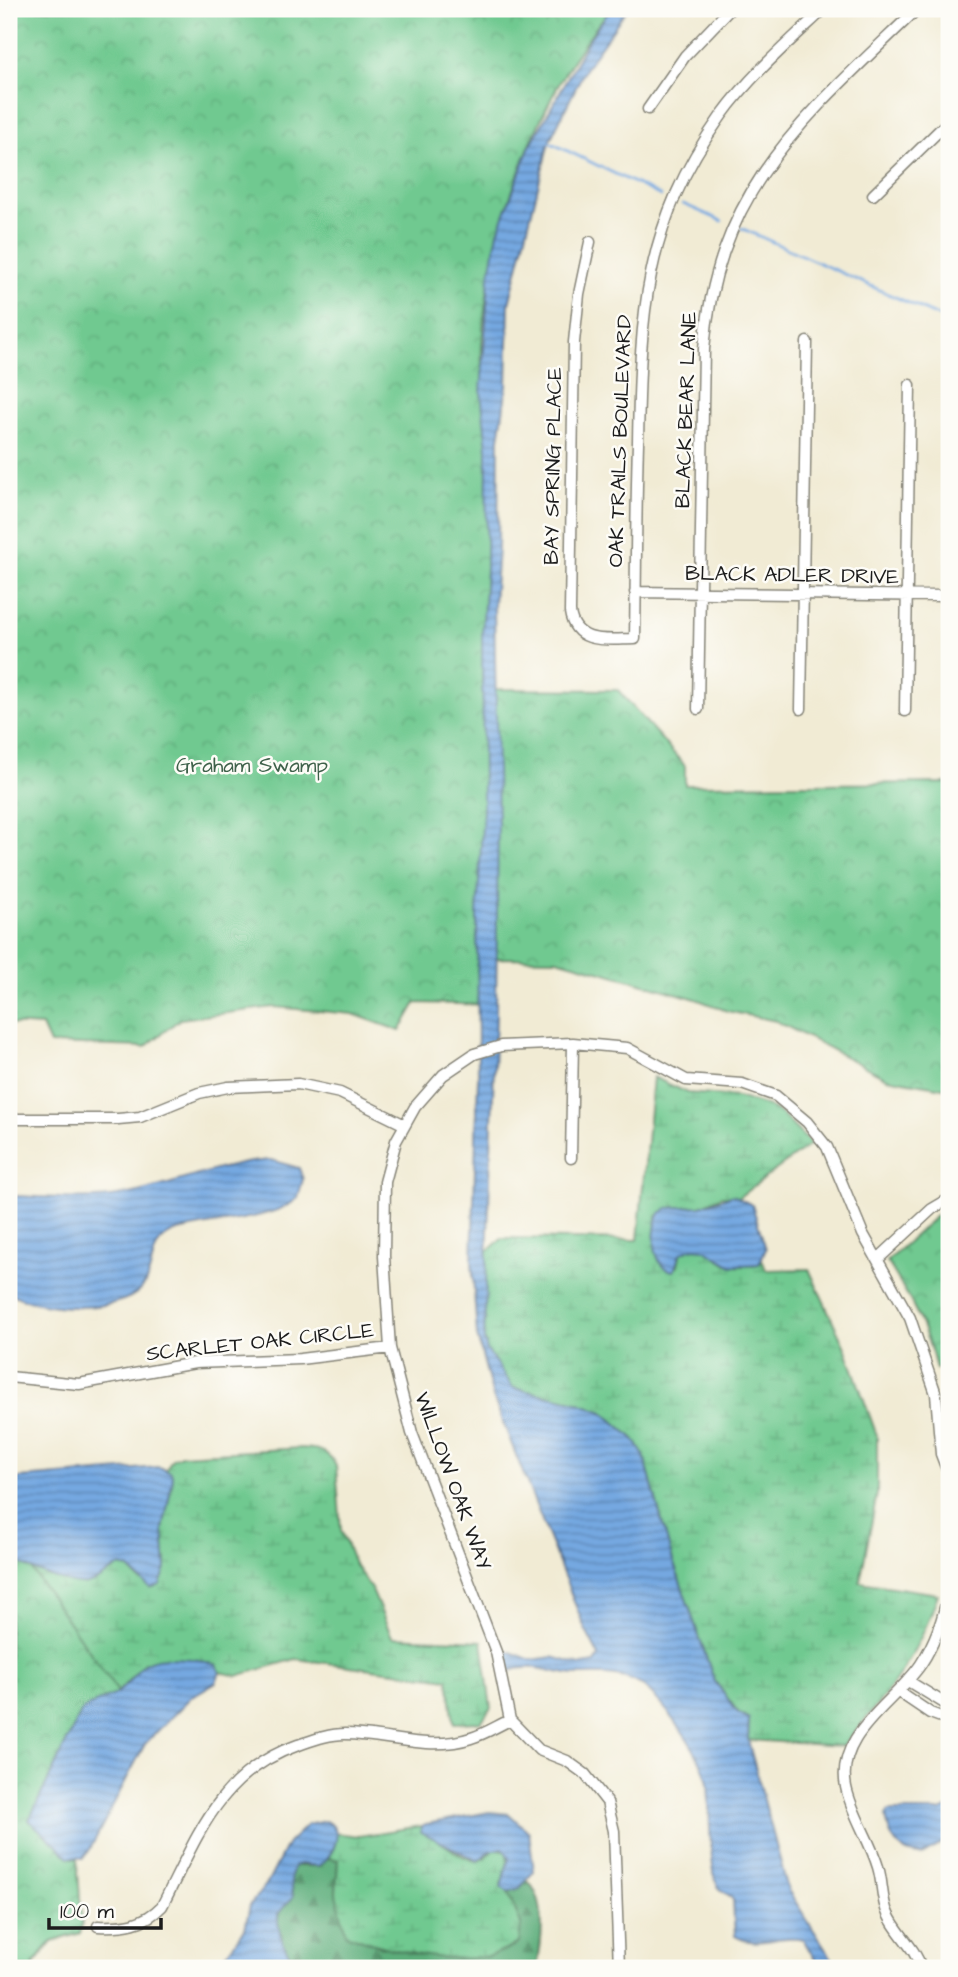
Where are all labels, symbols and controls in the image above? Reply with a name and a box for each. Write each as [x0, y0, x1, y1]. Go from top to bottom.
street label: BLACK BEAR LANE [668, 311, 704, 509]
street label: OAK TRAILS BOULEVARD [601, 314, 639, 568]
street label: BAY SPRING PLACE [537, 366, 569, 565]
street label: BLACK ADLER DRIVE [685, 559, 900, 591]
park label: Graham Swamp [176, 751, 328, 781]
street label: SCARLET OAK CIRCLE [145, 1316, 376, 1368]
street label: WILLOW OAK WAY [407, 1388, 499, 1574]
scale bar [49, 1886, 161, 1930]
text: 100 m [60, 1897, 115, 1926]

